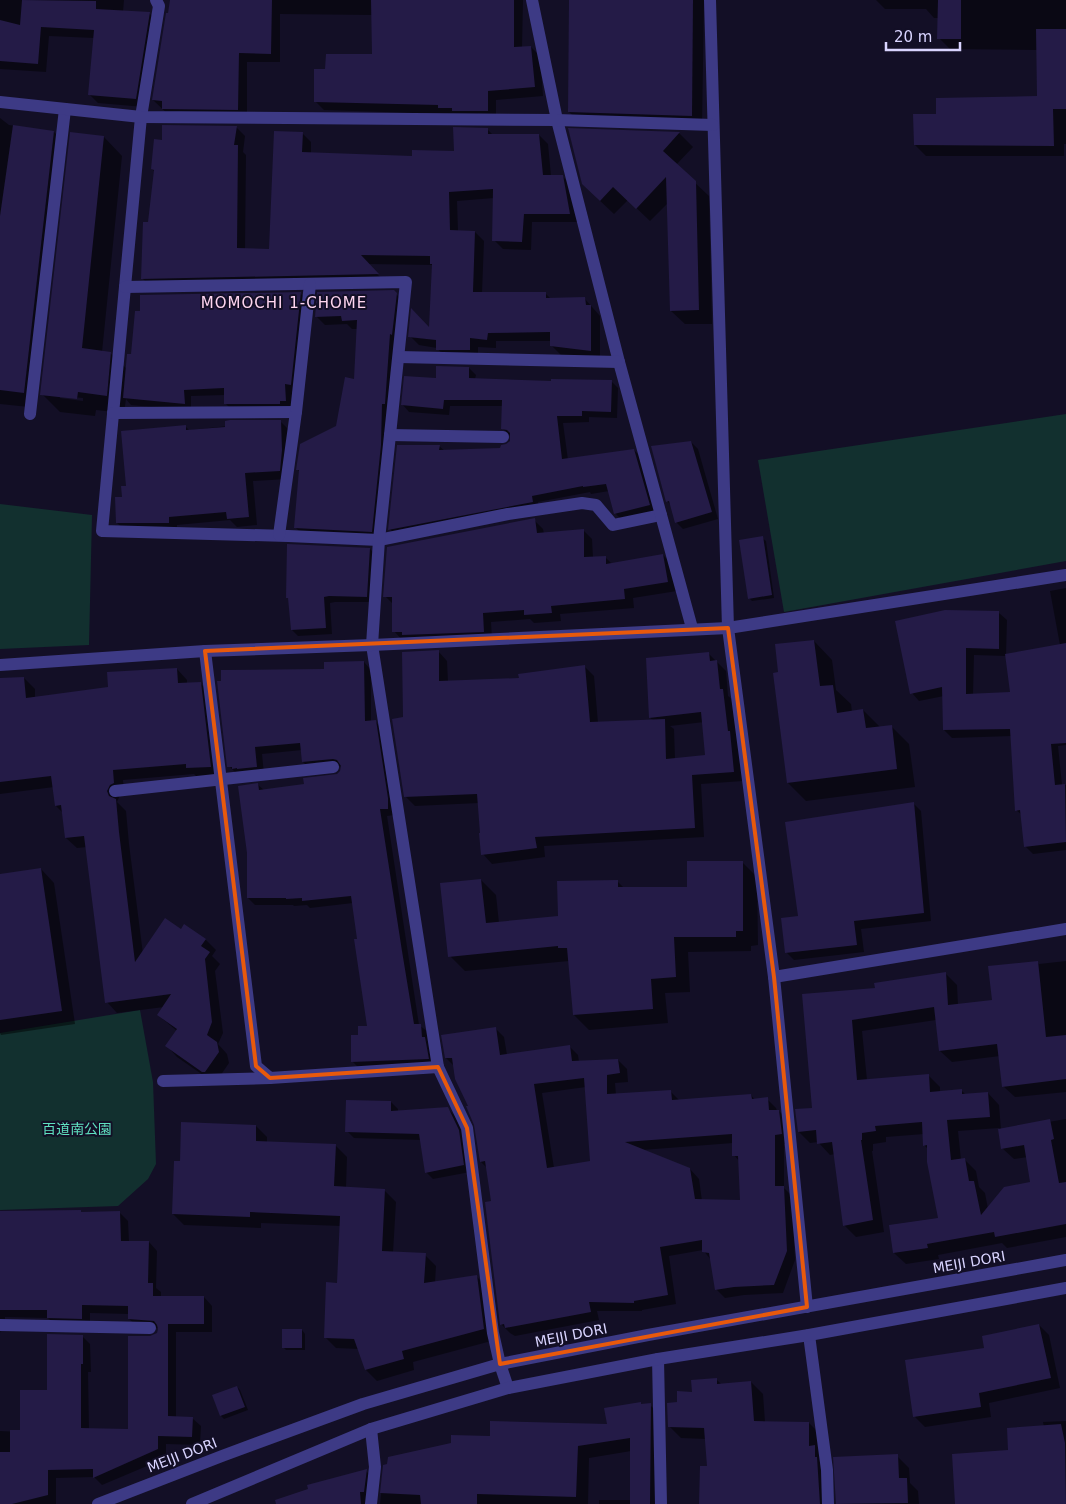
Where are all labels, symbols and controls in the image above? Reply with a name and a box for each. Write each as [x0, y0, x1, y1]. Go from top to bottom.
scale bar [886, 20, 960, 52]
text: 20 m [894, 28, 932, 46]
district label: MOMOCHI 1-CHOME [201, 294, 367, 312]
park label: 百道南公園 [42, 1121, 112, 1137]
street label: MEIJI DORI [931, 1248, 1007, 1276]
street label: MEIJI DORI [533, 1320, 609, 1350]
street label: MEIJI DORI [145, 1434, 219, 1476]

